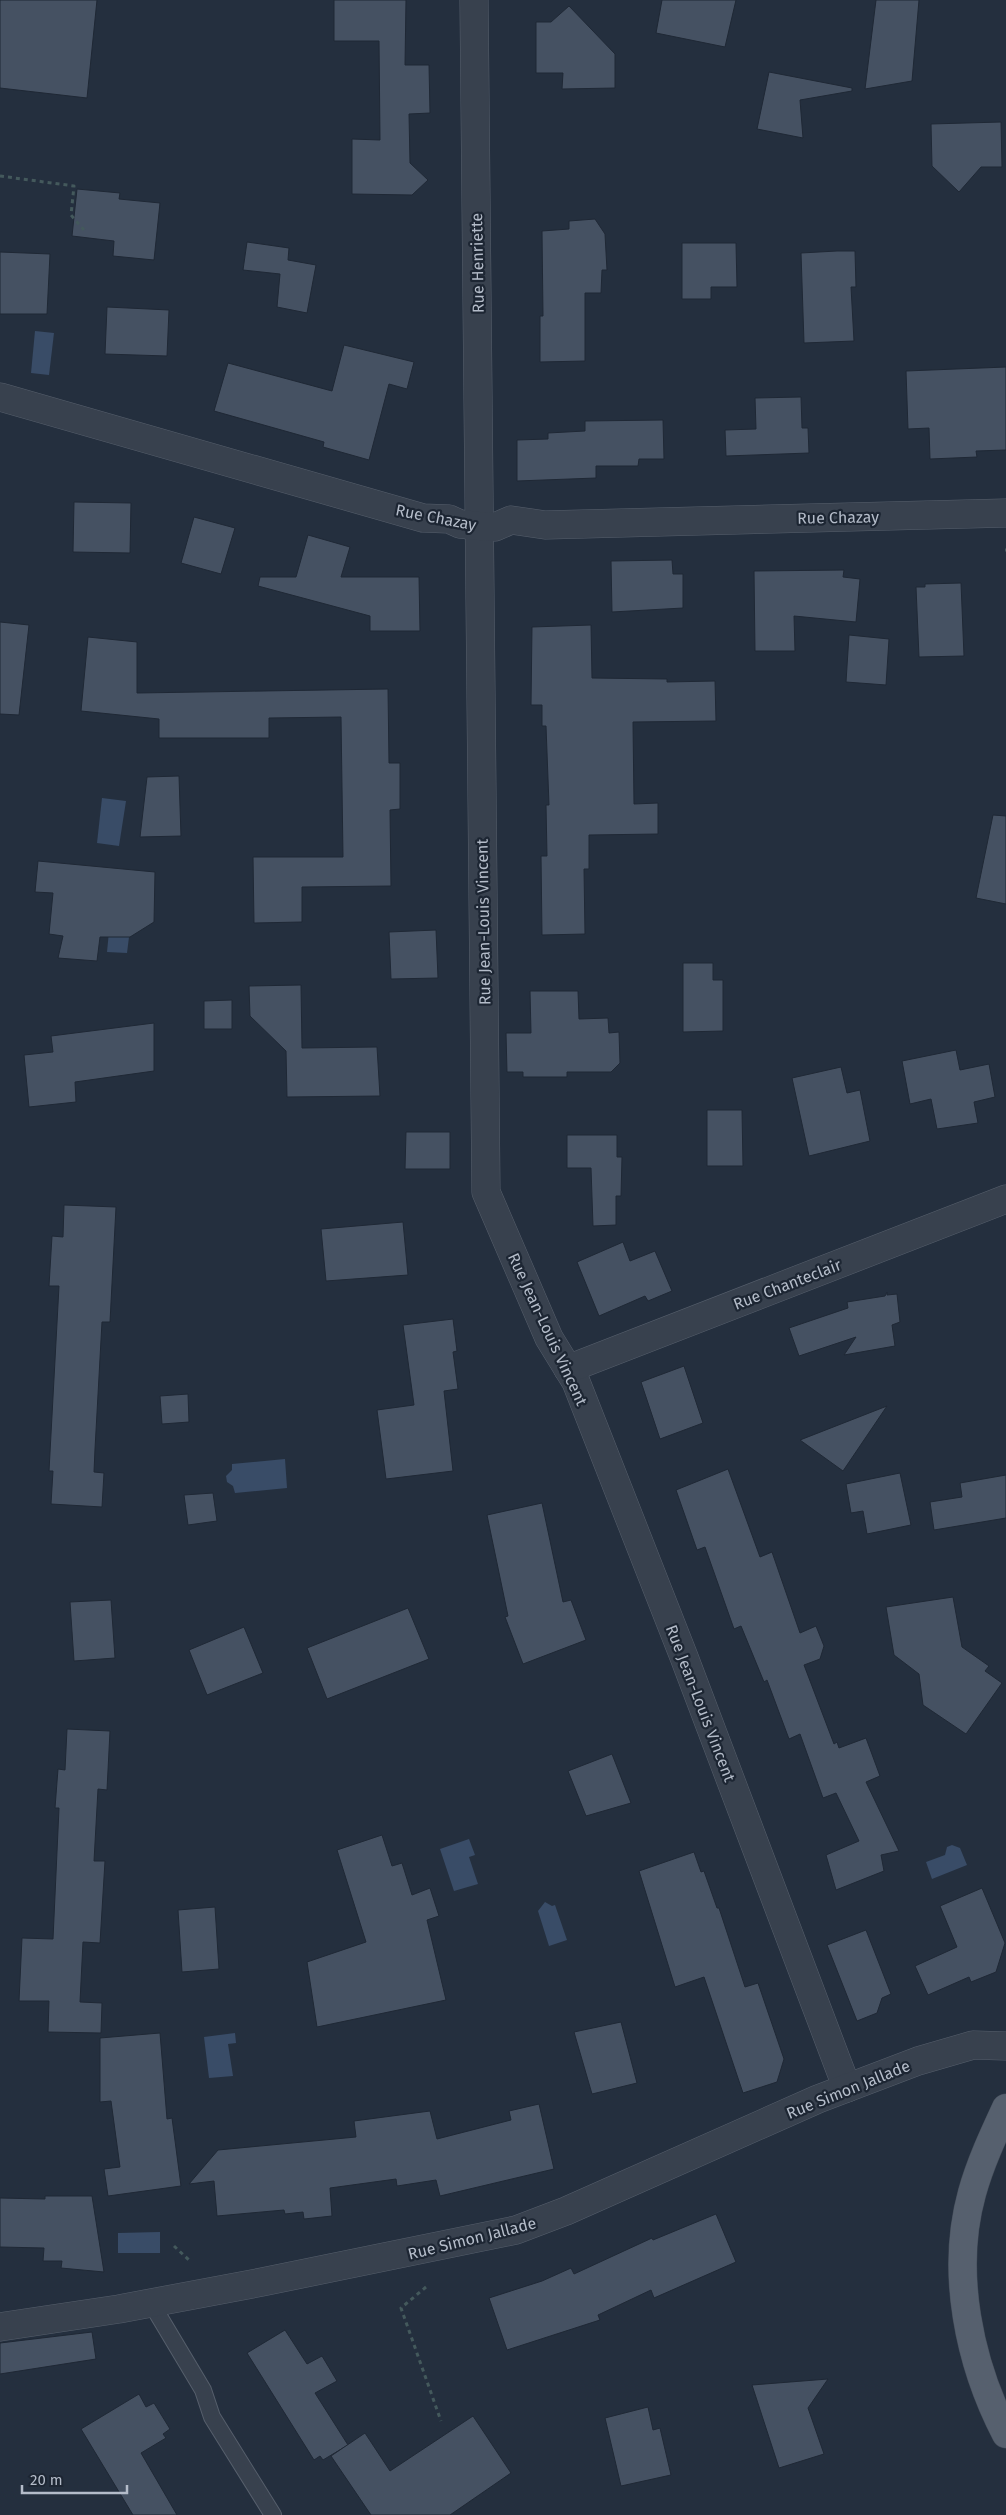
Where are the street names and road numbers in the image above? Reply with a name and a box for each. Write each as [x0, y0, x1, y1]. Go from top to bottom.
street label: Rue Henriette [467, 213, 488, 313]
street label: Rue Chazay [394, 500, 478, 535]
street label: Rue Chazay [797, 507, 879, 528]
street label: Rue Jean-Louis Vincent [473, 838, 494, 1005]
street label: Rue Jean-Louis Vincent [504, 1250, 591, 1409]
street label: Rue Chanteclair [731, 1255, 845, 1314]
street label: Rue Jean-Louis Vincent [662, 1622, 739, 1784]
street label: Rue Simon Jallade [784, 2056, 913, 2123]
street label: Rue Simon Jallade [406, 2213, 538, 2264]

